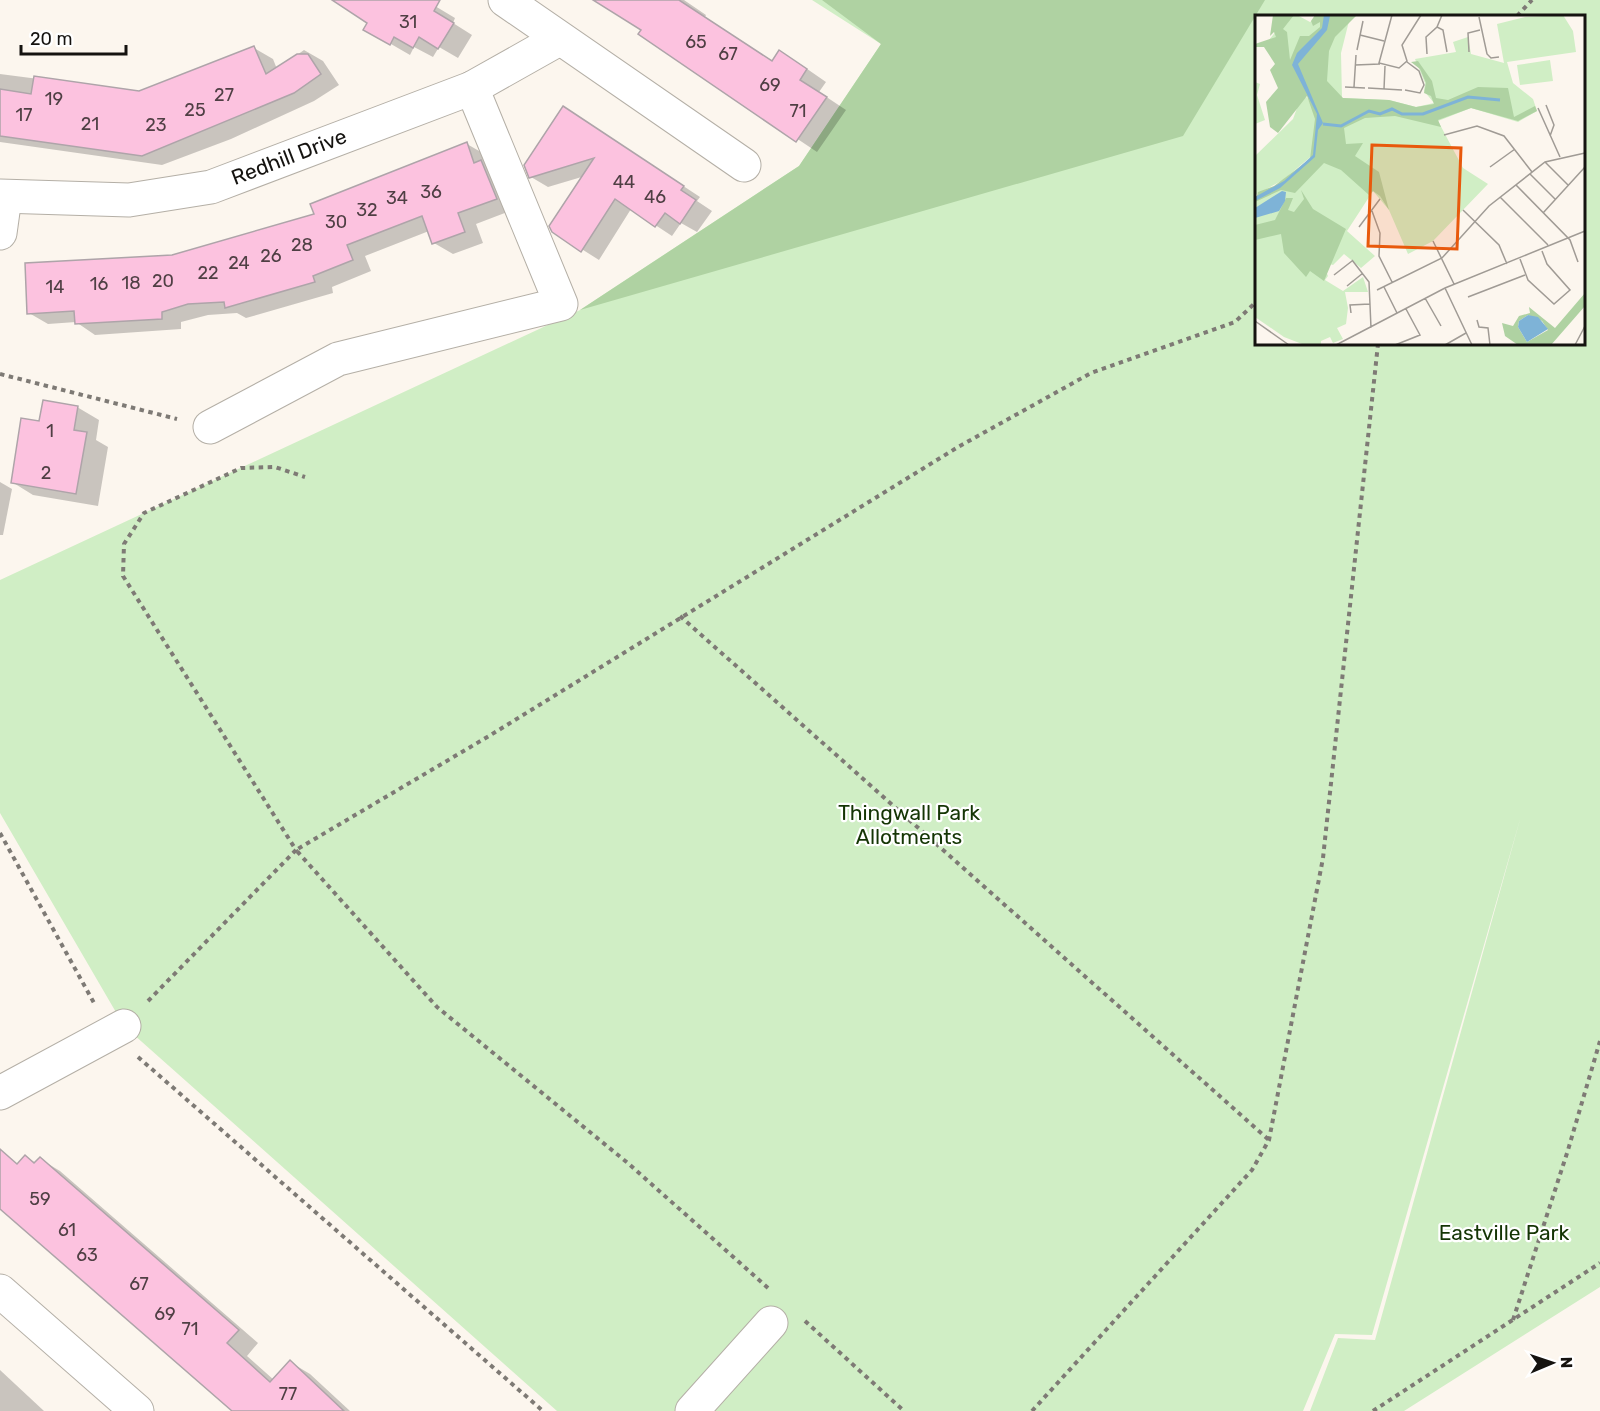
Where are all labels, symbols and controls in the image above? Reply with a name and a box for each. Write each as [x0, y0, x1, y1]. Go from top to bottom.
house number: 31 [399, 11, 417, 33]
inset map [1255, 15, 1585, 345]
scale bar [21, 18, 126, 56]
text: 20 m [30, 28, 72, 50]
house number: 65 [685, 31, 707, 53]
house number: 67 [718, 43, 738, 65]
house number: 69 [759, 74, 781, 96]
house number: 27 [214, 84, 234, 106]
house number: 19 [45, 88, 63, 110]
house number: 25 [184, 99, 206, 121]
house number: 71 [790, 100, 806, 122]
house number: 17 [16, 104, 32, 126]
house number: 21 [81, 113, 99, 135]
house number: 23 [145, 114, 167, 136]
street label: Redhill Drive [228, 123, 350, 190]
house number: 44 [613, 171, 635, 193]
house number: 36 [420, 181, 442, 203]
house number: 46 [644, 186, 666, 208]
house number: 34 [386, 187, 408, 209]
house number: 32 [356, 199, 378, 221]
house number: 30 [325, 211, 347, 233]
house number: 28 [291, 234, 313, 256]
house number: 26 [260, 245, 282, 267]
house number: 24 [228, 252, 250, 274]
house number: 22 [197, 262, 219, 284]
house number: 20 [152, 270, 174, 292]
house number: 18 [121, 272, 141, 294]
house number: 16 [90, 273, 108, 295]
house number: 14 [46, 276, 64, 298]
house number: 1 [46, 420, 54, 442]
house number: 2 [41, 462, 51, 484]
park label: Thingwall Park Allotments [838, 800, 980, 849]
house number: 59 [29, 1188, 51, 1210]
house number: 61 [58, 1219, 76, 1241]
park label: Eastville Park [1439, 1220, 1570, 1245]
house number: 63 [76, 1244, 98, 1266]
house number: 67 [129, 1273, 149, 1295]
house number: 69 [154, 1303, 176, 1325]
house number: 71 [182, 1318, 198, 1340]
north arrow [1522, 1333, 1582, 1393]
text: N [1557, 1356, 1576, 1369]
house number: 77 [279, 1383, 297, 1405]

